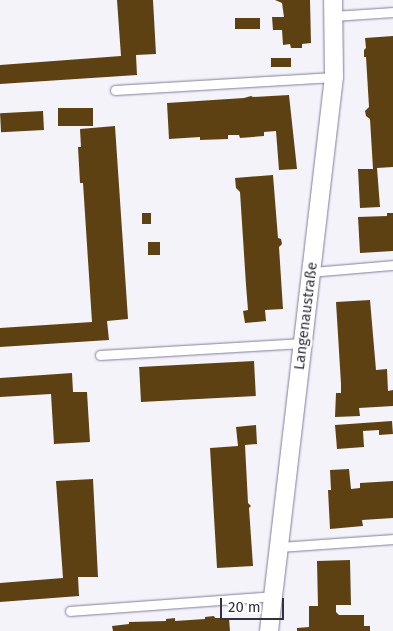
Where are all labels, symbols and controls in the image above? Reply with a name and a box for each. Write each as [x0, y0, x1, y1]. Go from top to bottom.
street label: Langenaustraße [290, 261, 322, 371]
scale bar [223, 588, 287, 620]
text: 20 m [228, 598, 261, 616]

